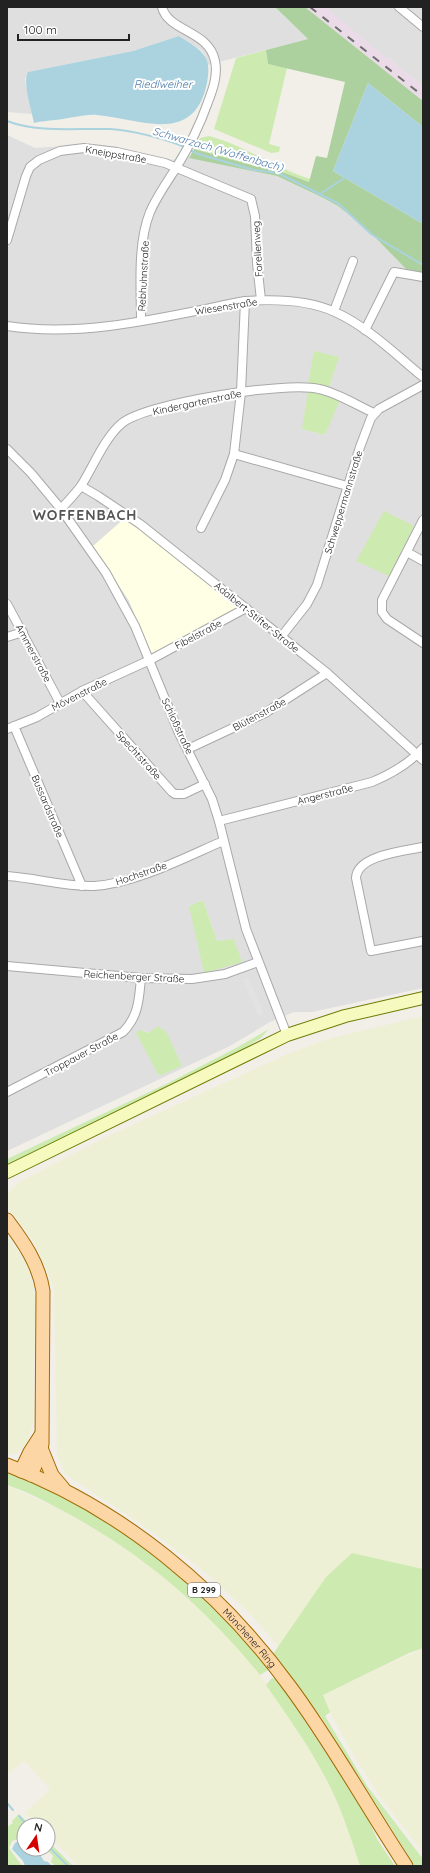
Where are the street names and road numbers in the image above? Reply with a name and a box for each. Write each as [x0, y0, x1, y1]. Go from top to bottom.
street label: Kneippstraße [84, 143, 148, 166]
street label: Forellenweg [250, 221, 265, 277]
street label: Rebhuhnstraße [135, 240, 152, 312]
street label: Wiesenstraße [194, 295, 259, 318]
street label: Kindergartenstraße [151, 387, 243, 418]
street label: Schweppermannstraße [322, 448, 366, 555]
street label: Adalbert-Stifter-Straße [211, 579, 302, 656]
street label: Fibelstraße [172, 616, 224, 652]
street label: Ammerstraße [13, 622, 54, 685]
street label: Mövenstraße [49, 675, 109, 714]
street label: Blütenstraße [230, 695, 289, 734]
street label: Schloßstraße [159, 696, 196, 757]
street label: Spechtstraße [113, 728, 164, 783]
street label: Bussardstraße [28, 773, 67, 840]
street label: Angerstraße [296, 781, 355, 808]
street label: Hochstraße [114, 858, 169, 888]
street label: Reichenberger Straße [83, 967, 185, 986]
street label: Troppauer Straße [42, 1029, 121, 1079]
road number: B 299 [188, 1583, 220, 1597]
street label: Münchener Ring [220, 1605, 279, 1670]

